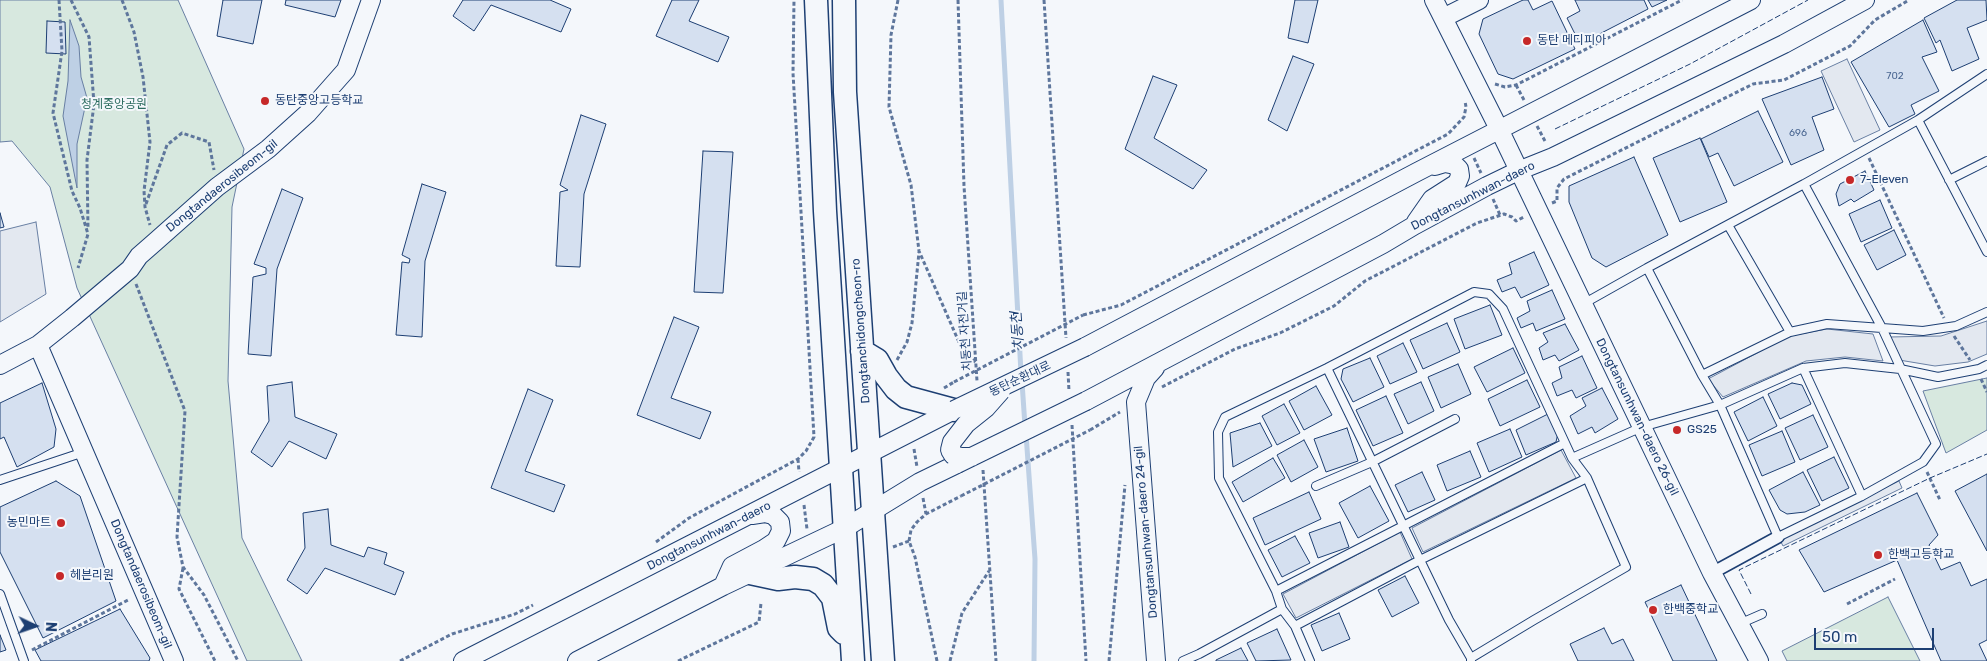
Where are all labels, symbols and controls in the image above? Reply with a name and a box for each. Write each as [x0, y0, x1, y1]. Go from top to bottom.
place label: 동탄 메디피아 [1537, 34, 1606, 48]
marker: 동탄 메디피아 [1521, 35, 1533, 47]
house number: 702 [1886, 70, 1904, 82]
place label: 동탄중앙고등학교 [275, 94, 363, 108]
marker: 동탄중앙고등학교 [259, 95, 271, 107]
park label: 청계중앙공원 [81, 98, 147, 112]
house number: 696 [1789, 127, 1807, 139]
street label: Dongtandaerosibeom-gil [163, 137, 281, 235]
street label: Dongtansunhwan-daero [1409, 158, 1537, 234]
place label: 7-Eleven [1860, 173, 1909, 187]
marker: 7-Eleven [1844, 174, 1856, 186]
street label: Dongtanchidongcheon-ro [849, 258, 873, 404]
street label: 치동천 자전거길 [955, 290, 975, 372]
water label: 치동천 [1008, 311, 1028, 351]
street label: Dongtansunhwan-daero 26-gil [1593, 336, 1681, 498]
street label: 동탄순환대로 [987, 358, 1053, 400]
place label: GS25 [1687, 423, 1717, 437]
marker: GS25 [1671, 424, 1683, 436]
street label: Dongtansunhwan-daero 24-gil [1131, 445, 1161, 619]
street label: Dongtansunhwan-daero [645, 498, 773, 574]
place label: 농민마트 [7, 516, 51, 530]
marker: 농민마트 [55, 517, 67, 529]
street label: Dongtandaerosibeom-gil [107, 517, 175, 651]
place label: 한백고등학교 [1888, 548, 1954, 562]
marker: 한백고등학교 [1872, 549, 1884, 561]
place label: 헤븐리원 [70, 569, 114, 583]
marker: 헤븐리원 [54, 570, 66, 582]
north arrow [10, 601, 60, 651]
place label: 한백중학교 [1663, 603, 1718, 617]
marker: 한백중학교 [1647, 604, 1659, 616]
scale bar [1817, 618, 1937, 650]
text: N [42, 621, 59, 632]
text: 50 m [1822, 628, 1857, 646]

